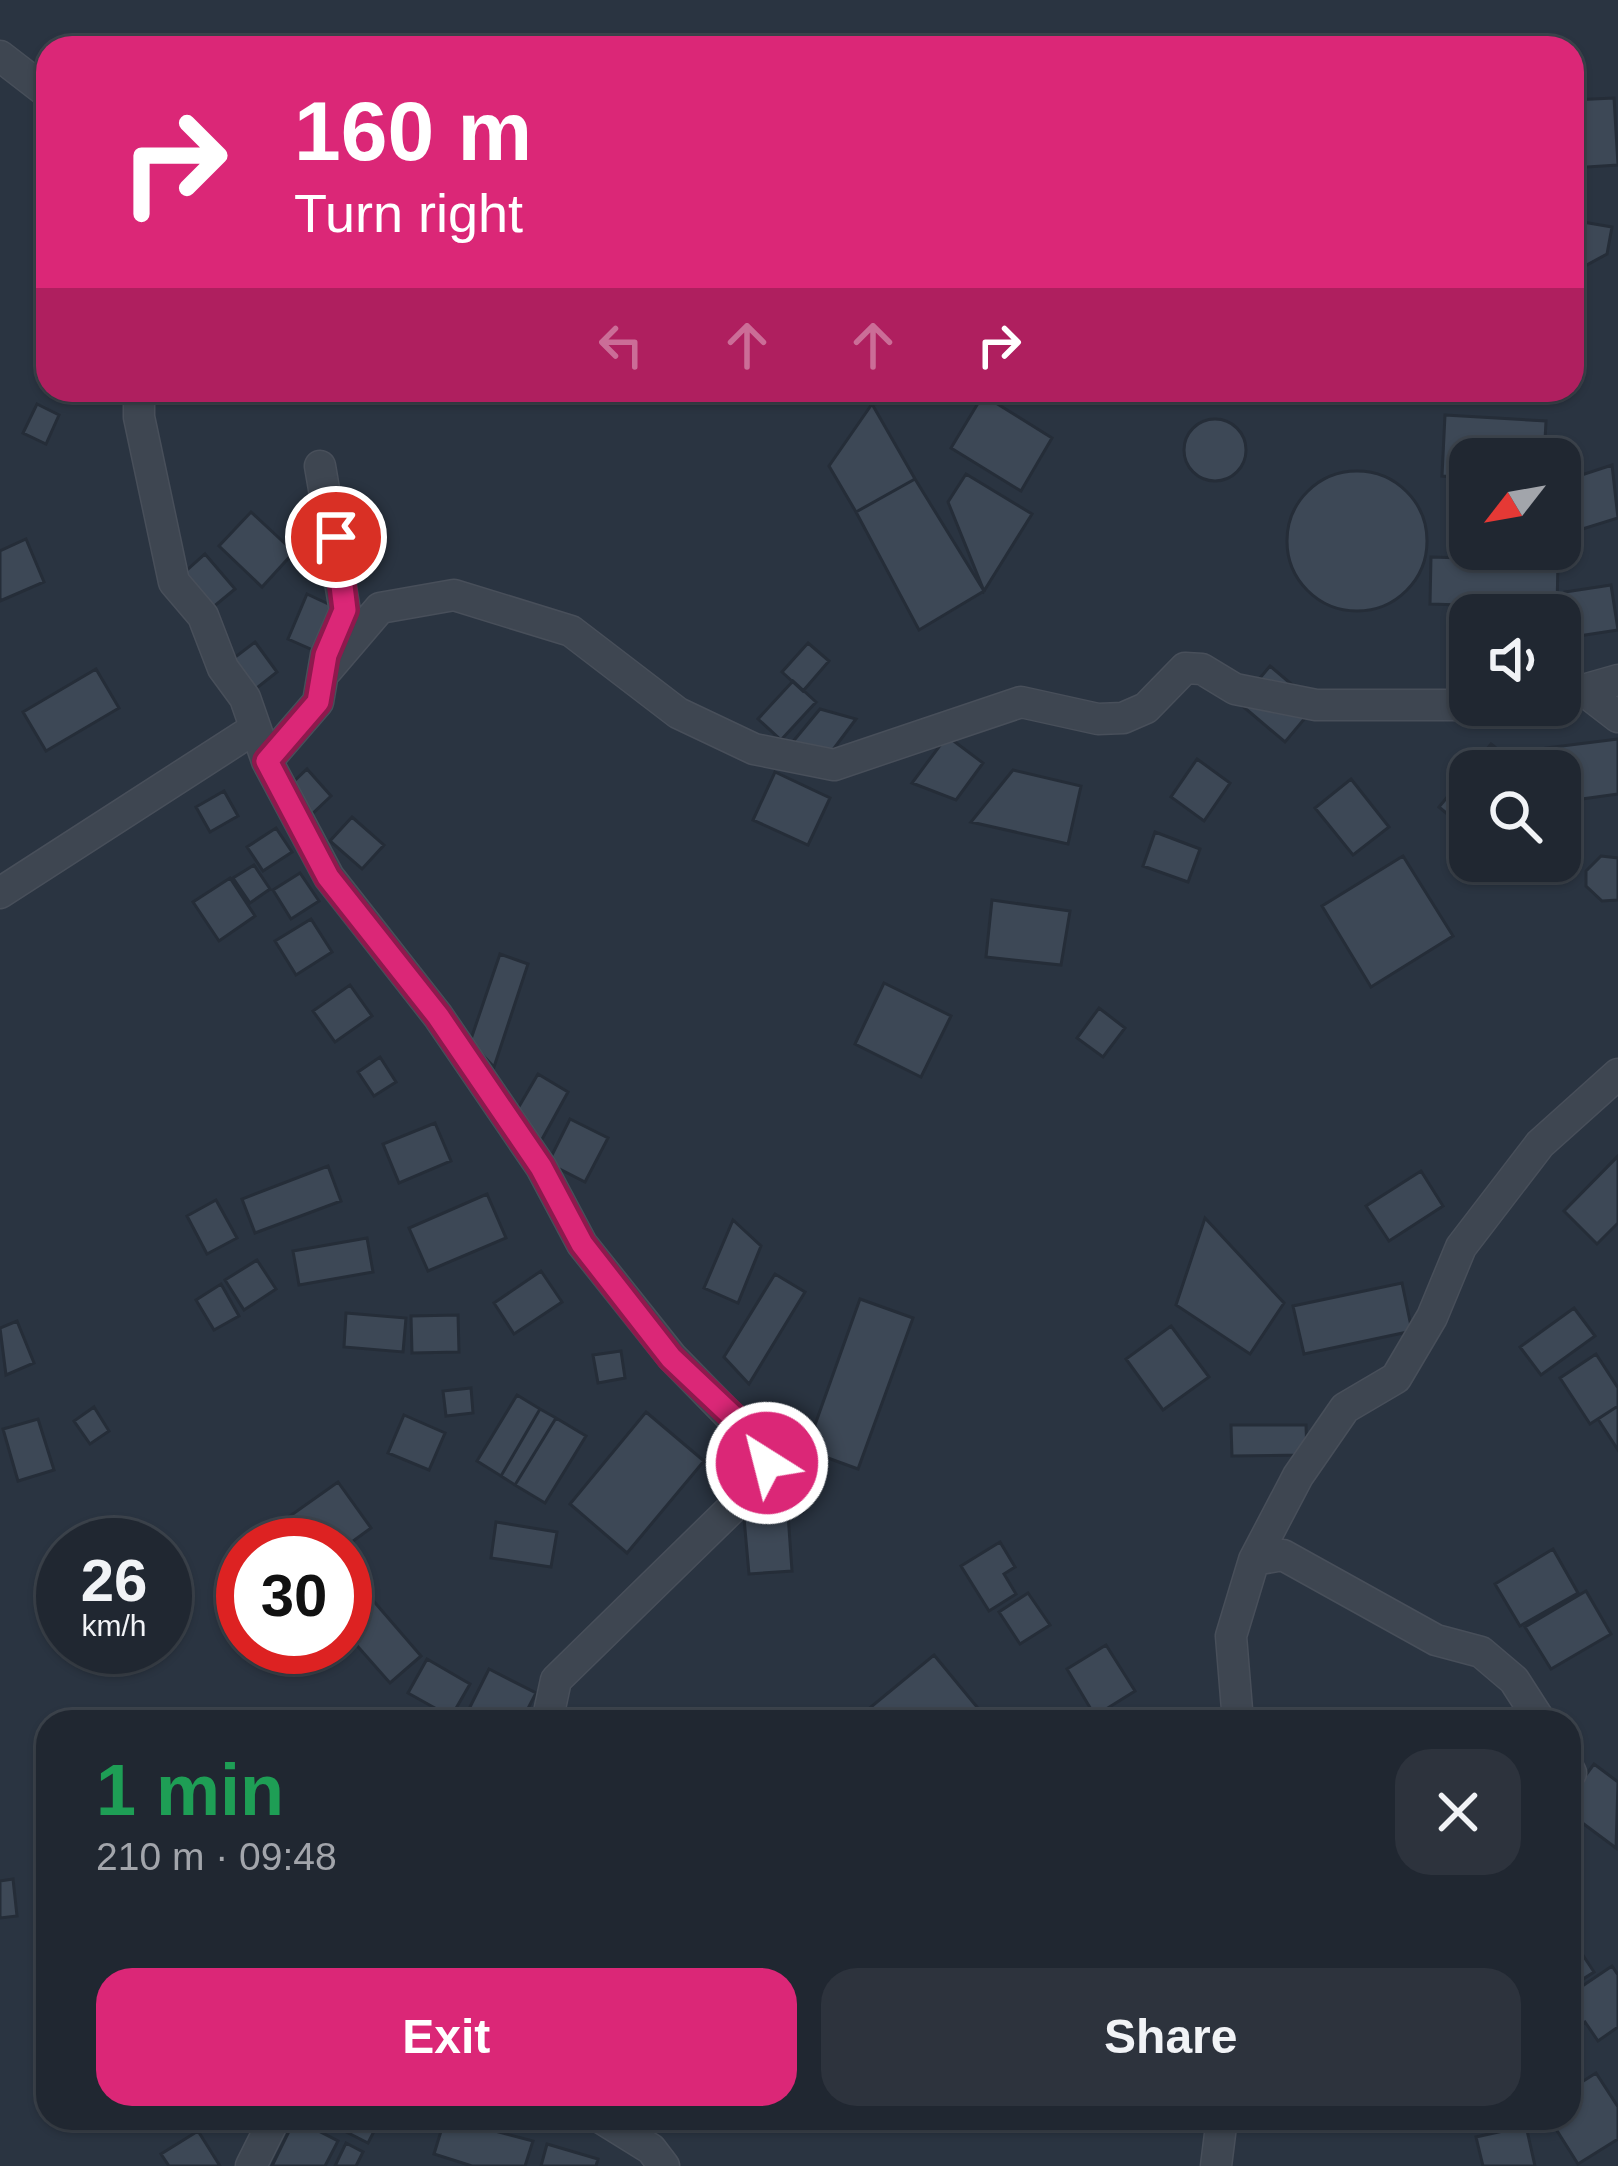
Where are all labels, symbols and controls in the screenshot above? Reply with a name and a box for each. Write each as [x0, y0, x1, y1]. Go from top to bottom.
icon: right [96, 84, 252, 240]
text: 160 m [294, 84, 532, 178]
text: Turn right [294, 183, 523, 243]
icon: left [588, 312, 654, 378]
icon: ahead [714, 312, 780, 378]
icon: ahead [840, 312, 906, 378]
icon: right [966, 312, 1032, 378]
north arrow [1449, 438, 1581, 570]
map controls [1449, 438, 1581, 882]
pin [285, 486, 387, 588]
icon: arrive [303, 504, 369, 570]
button: sound [1449, 594, 1581, 726]
button: search [1449, 750, 1581, 882]
position arrow [704, 1400, 830, 1526]
speed limit sign: 30 [216, 1518, 372, 1674]
text: 26 [81, 1547, 147, 1614]
text: km/h [81, 1609, 147, 1642]
button: close [1395, 1749, 1521, 1875]
text: 1 min [96, 1750, 284, 1830]
text: 210 m · 09:48 [96, 1835, 337, 1878]
button: Exit [96, 1968, 797, 2106]
button: Share [821, 1968, 1521, 2106]

